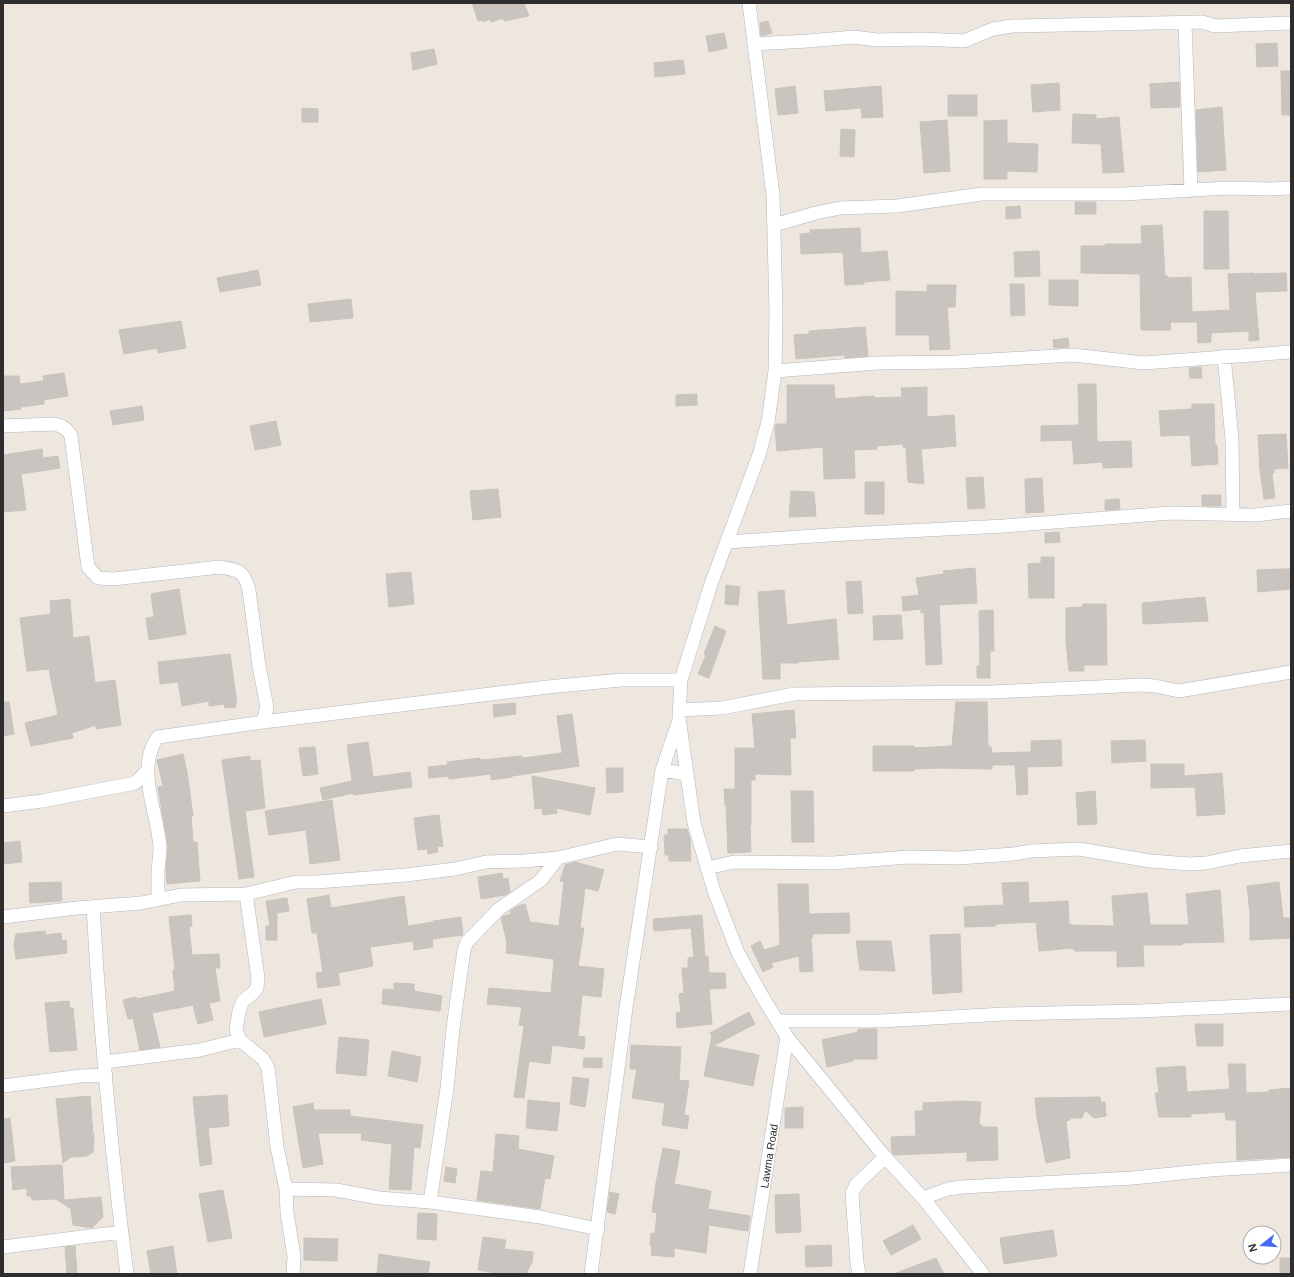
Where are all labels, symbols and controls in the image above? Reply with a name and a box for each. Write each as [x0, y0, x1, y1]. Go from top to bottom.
street label: Lawma Road [758, 1123, 780, 1189]
north arrow [1242, 1225, 1282, 1265]
text: N [1246, 1242, 1259, 1253]

